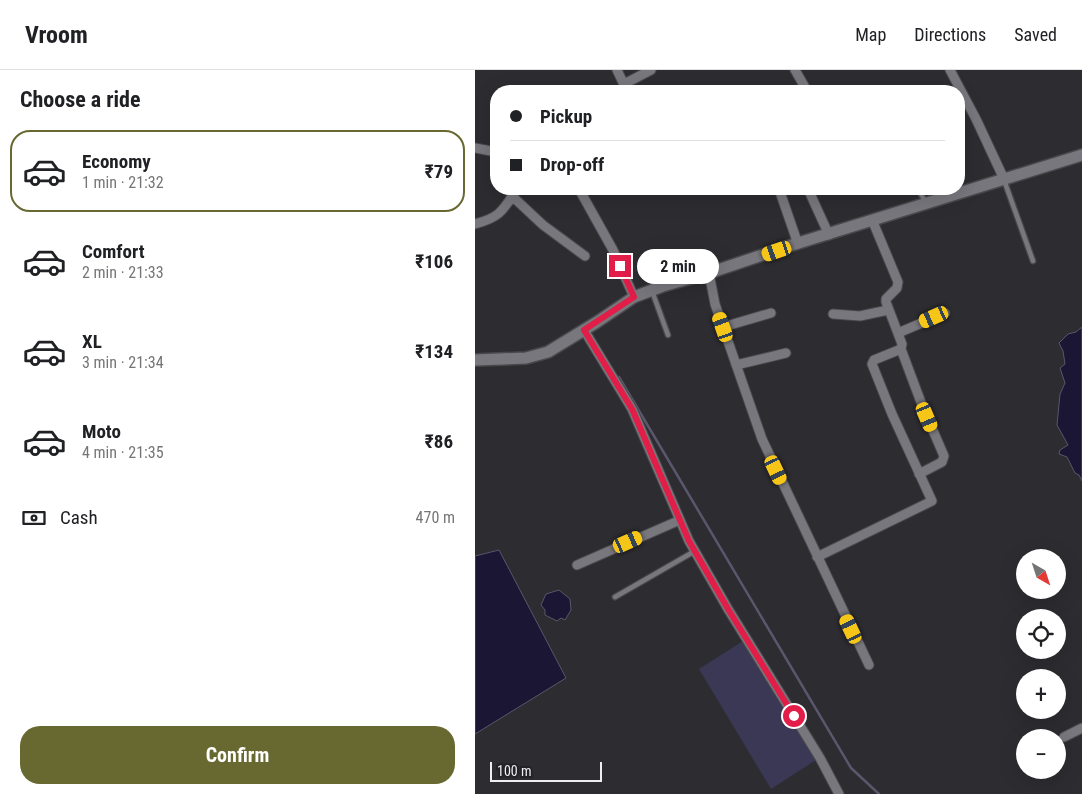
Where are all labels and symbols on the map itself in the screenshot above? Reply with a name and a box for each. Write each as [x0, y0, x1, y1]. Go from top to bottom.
car [760, 239, 793, 263]
callout: 2 min [637, 248, 720, 284]
route end [609, 255, 631, 277]
car [917, 304, 950, 330]
car [711, 310, 734, 344]
car [914, 400, 939, 434]
car [762, 453, 789, 487]
car [611, 529, 644, 555]
north arrow [1016, 549, 1066, 599]
car [837, 612, 864, 646]
route start [783, 705, 805, 727]
scale bar [490, 759, 603, 782]

